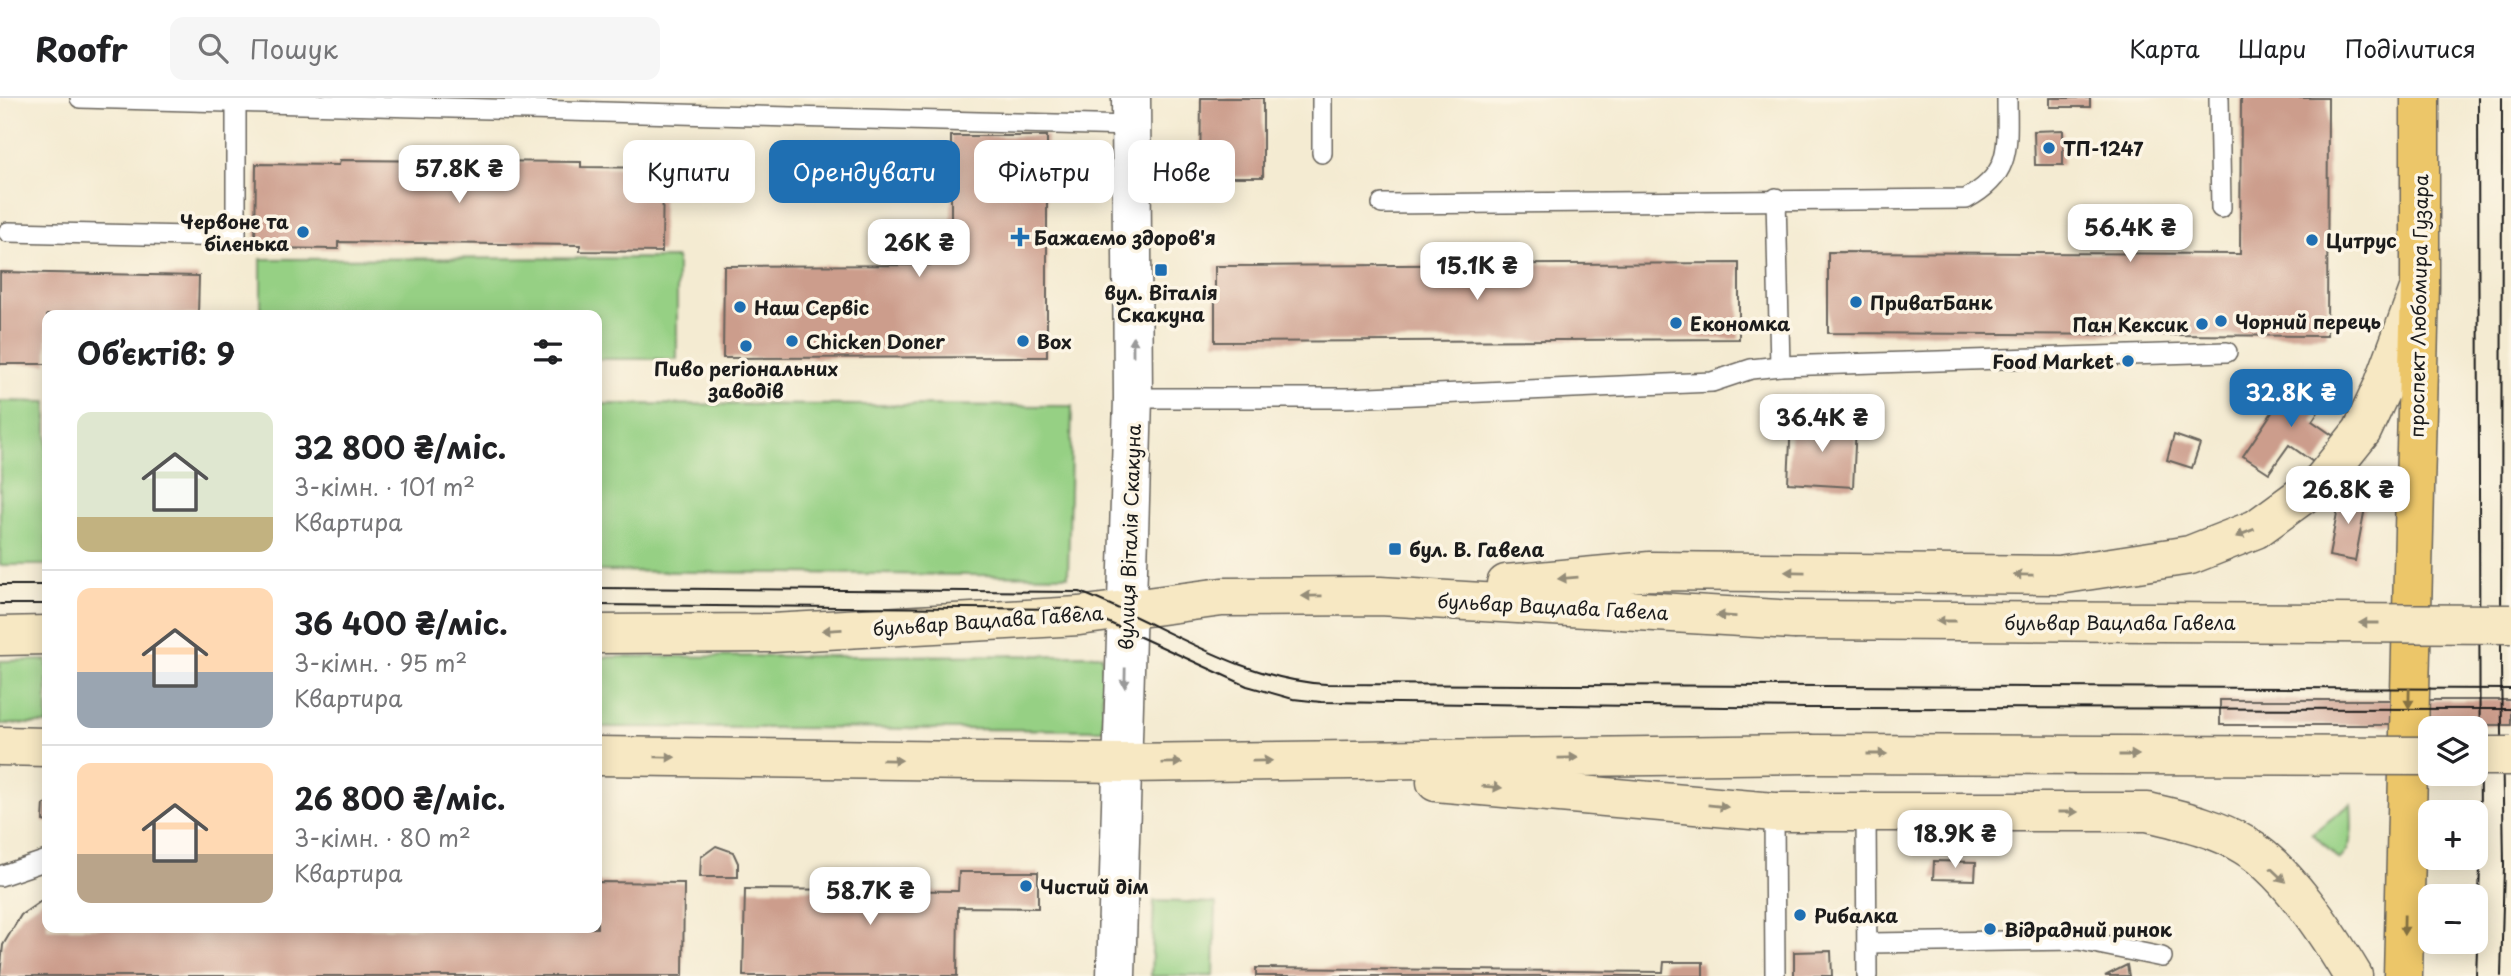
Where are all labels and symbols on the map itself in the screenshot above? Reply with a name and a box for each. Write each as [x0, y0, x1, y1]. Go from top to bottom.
place label: ТП-1247 [2063, 134, 2143, 162]
marker: ТП-1247 [2041, 140, 2057, 156]
pin: 57.8K ₴ [394, 146, 524, 205]
street label: проспект Любомира Гузара [2402, 174, 2434, 438]
pin: 56.4K ₴ [2065, 204, 2195, 264]
place label: Червоне та біленька [180, 207, 289, 257]
pin: 26K ₴ [870, 220, 968, 279]
place label: Бажаємо здоров'я [1034, 223, 1216, 251]
marker: Червоне та біленька [295, 224, 311, 240]
place label: Цитрус [2326, 226, 2397, 254]
marker: Бажаємо здоров'я [1012, 229, 1028, 245]
marker: Цитрус [2304, 232, 2320, 248]
pin: 15.1K ₴ [1412, 242, 1542, 302]
marker: вул. Віталія Скакуна [1153, 262, 1169, 278]
place label: вул. Віталія Скакуна [1104, 278, 1218, 328]
place label: ПриватБанк [1870, 288, 1993, 316]
place label: Наш Сервіс [754, 293, 869, 321]
marker: ПриватБанк [1848, 294, 1864, 310]
marker: Наш Сервіс [732, 299, 748, 315]
place label: Чорний перець [2235, 307, 2381, 335]
place label: Економка [1690, 309, 1790, 337]
place label: Пан Кексик [2072, 310, 2189, 338]
marker: Чорний перець [2213, 313, 2229, 329]
marker: Економка [1668, 315, 1684, 331]
marker: Пан Кексик [2194, 316, 2210, 332]
place label: Chicken Doner [806, 327, 945, 355]
place label: Box [1037, 327, 1072, 355]
marker: Chicken Doner [784, 333, 800, 349]
marker: Box [1015, 333, 1031, 349]
one-way arrow [1127, 335, 1139, 357]
marker: Пиво регіональних заводів [738, 338, 754, 354]
place label: Food Market [1992, 347, 2114, 375]
marker: Food Market [2120, 353, 2136, 369]
place label: Пиво регіональних заводів [654, 354, 839, 404]
pin: 32.8K ₴ [2226, 370, 2356, 429]
pin: 36.4K ₴ [1757, 394, 1887, 454]
street label: вулиця Віталія Скакуна [1111, 423, 1147, 651]
pin: 26.8K ₴ [2283, 466, 2413, 526]
one-way arrow [2234, 528, 2255, 539]
place label: бул. В. Гавела [1409, 535, 1544, 563]
marker: бул. В. Гавела [1387, 541, 1403, 557]
one-way arrow [1784, 567, 1806, 578]
one-way arrow [2012, 569, 2034, 581]
one-way arrow [1557, 573, 1579, 584]
street label: бульвар Вацлава Гавела [1437, 586, 1669, 626]
one-way arrow [1301, 590, 1323, 602]
street label: бульвар Вацлава Гавела [872, 598, 1105, 642]
street label: бульвар Вацлава Гавела [2004, 608, 2236, 636]
one-way arrow [1715, 610, 1737, 621]
one-way arrow [1935, 615, 1957, 627]
one-way arrow [2358, 617, 2380, 629]
one-way arrow [820, 625, 842, 636]
one-way arrow [1119, 667, 1131, 689]
one-way arrow [2403, 687, 2415, 709]
one-way arrow [1867, 748, 1889, 760]
one-way arrow [2119, 749, 2141, 761]
one-way arrow [654, 752, 676, 763]
one-way arrow [1557, 752, 1579, 764]
one-way arrow [882, 754, 904, 766]
one-way arrow [1251, 756, 1273, 767]
one-way arrow [1161, 757, 1183, 768]
one-way arrow [1481, 782, 1503, 793]
one-way arrow [1708, 801, 1730, 812]
one-way arrow [2057, 806, 2079, 818]
pin: 18.9K ₴ [1890, 810, 2020, 870]
one-way arrow [2269, 867, 2286, 883]
pin: 58.7K ₴ [805, 868, 935, 927]
place label: Чистий дім [1040, 872, 1149, 900]
marker: Чистий дім [1018, 878, 1034, 894]
place label: Рибалка [1814, 901, 1898, 929]
marker: Рибалка [1792, 907, 1808, 923]
place label: Відрадний ринок [2004, 915, 2173, 943]
one-way arrow [2398, 915, 2409, 937]
marker: Відрадний ринок [1982, 921, 1998, 937]

